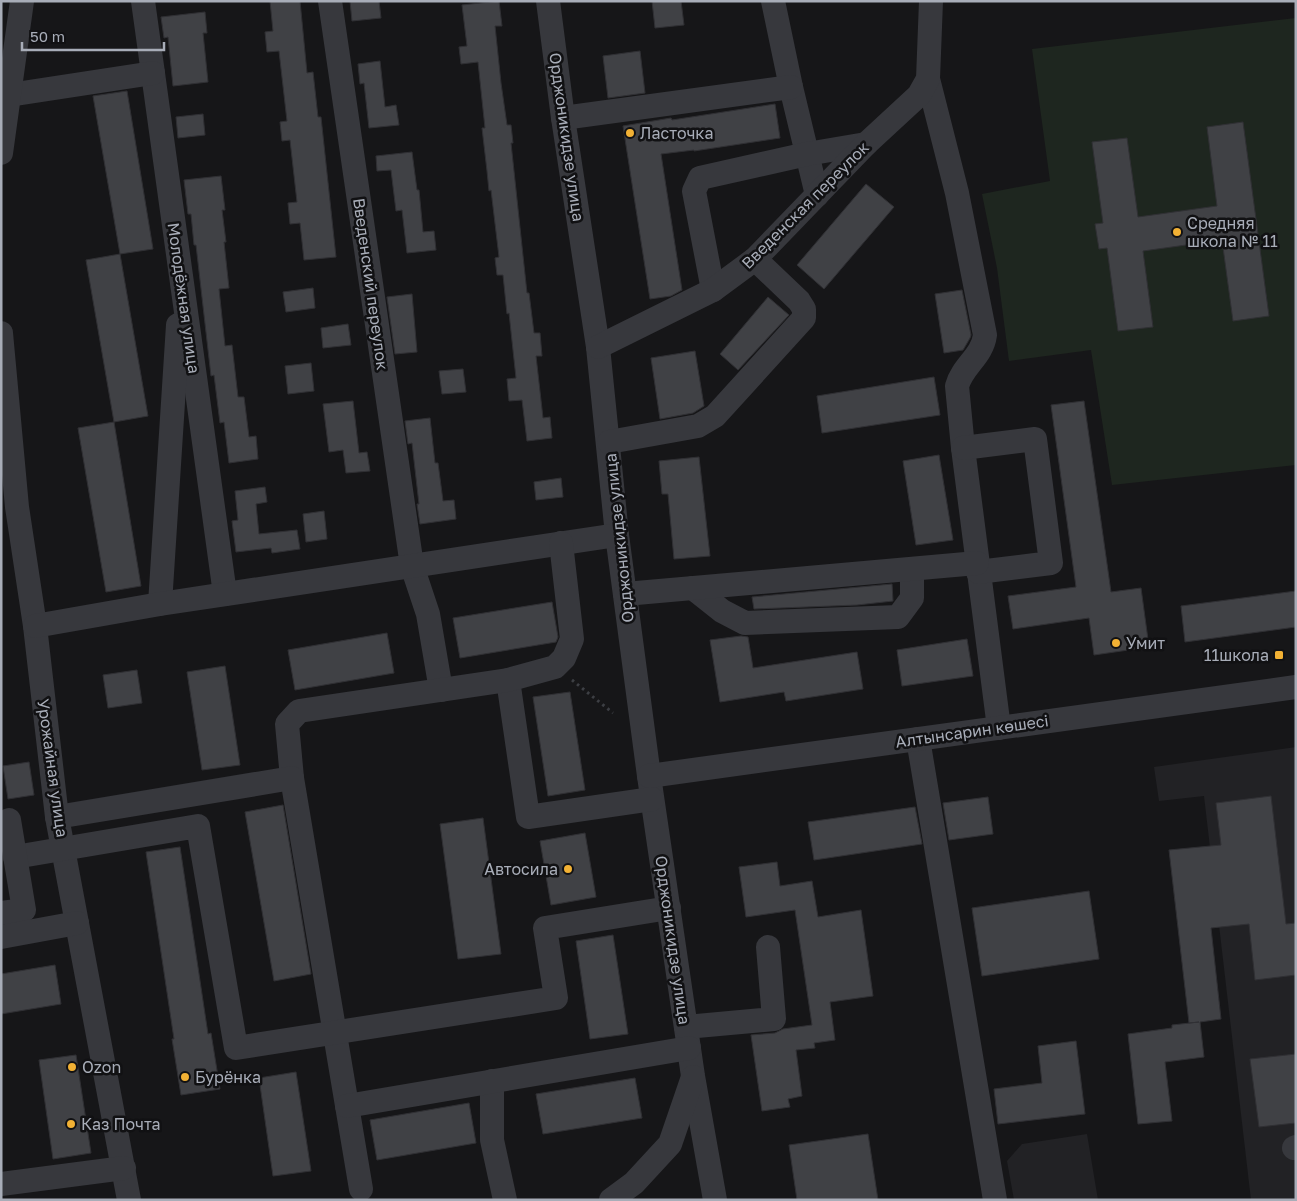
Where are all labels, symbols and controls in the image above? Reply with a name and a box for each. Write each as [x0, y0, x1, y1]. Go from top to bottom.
scale bar [22, 20, 165, 52]
text: 50 m [30, 27, 65, 45]
street label: Орджоникидзе улица [545, 51, 589, 223]
place label: Ласточка [640, 123, 713, 143]
marker: Ласточка [624, 127, 636, 139]
street label: Введенская переулок [737, 137, 873, 273]
street label: Введенский переулок [349, 197, 393, 371]
place label: Средняя школа № 11 [1187, 213, 1278, 251]
street label: Молодёжная улица [164, 221, 204, 375]
marker: Средняя школа № 11 [1171, 226, 1183, 238]
street label: Орджоникидзе улица [600, 452, 638, 624]
place label: Умит [1126, 633, 1165, 653]
marker: Умит [1110, 637, 1122, 649]
place label: 11школа [1204, 645, 1269, 665]
marker: 11школа [1273, 649, 1285, 661]
street label: Урожайная улица [33, 698, 73, 838]
street label: Алтынсарин көшесі [894, 710, 1050, 752]
street label: Орджоникидзе улица [651, 854, 695, 1026]
place label: Автосила [484, 859, 558, 879]
marker: Автосила [562, 863, 574, 875]
place label: Ozon [82, 1057, 121, 1077]
marker: Ozon [66, 1061, 78, 1073]
place label: Бурёнка [195, 1067, 261, 1087]
marker: Бурёнка [179, 1071, 191, 1083]
place label: Каз Почта [81, 1114, 161, 1134]
marker: Каз Почта [65, 1118, 77, 1130]

